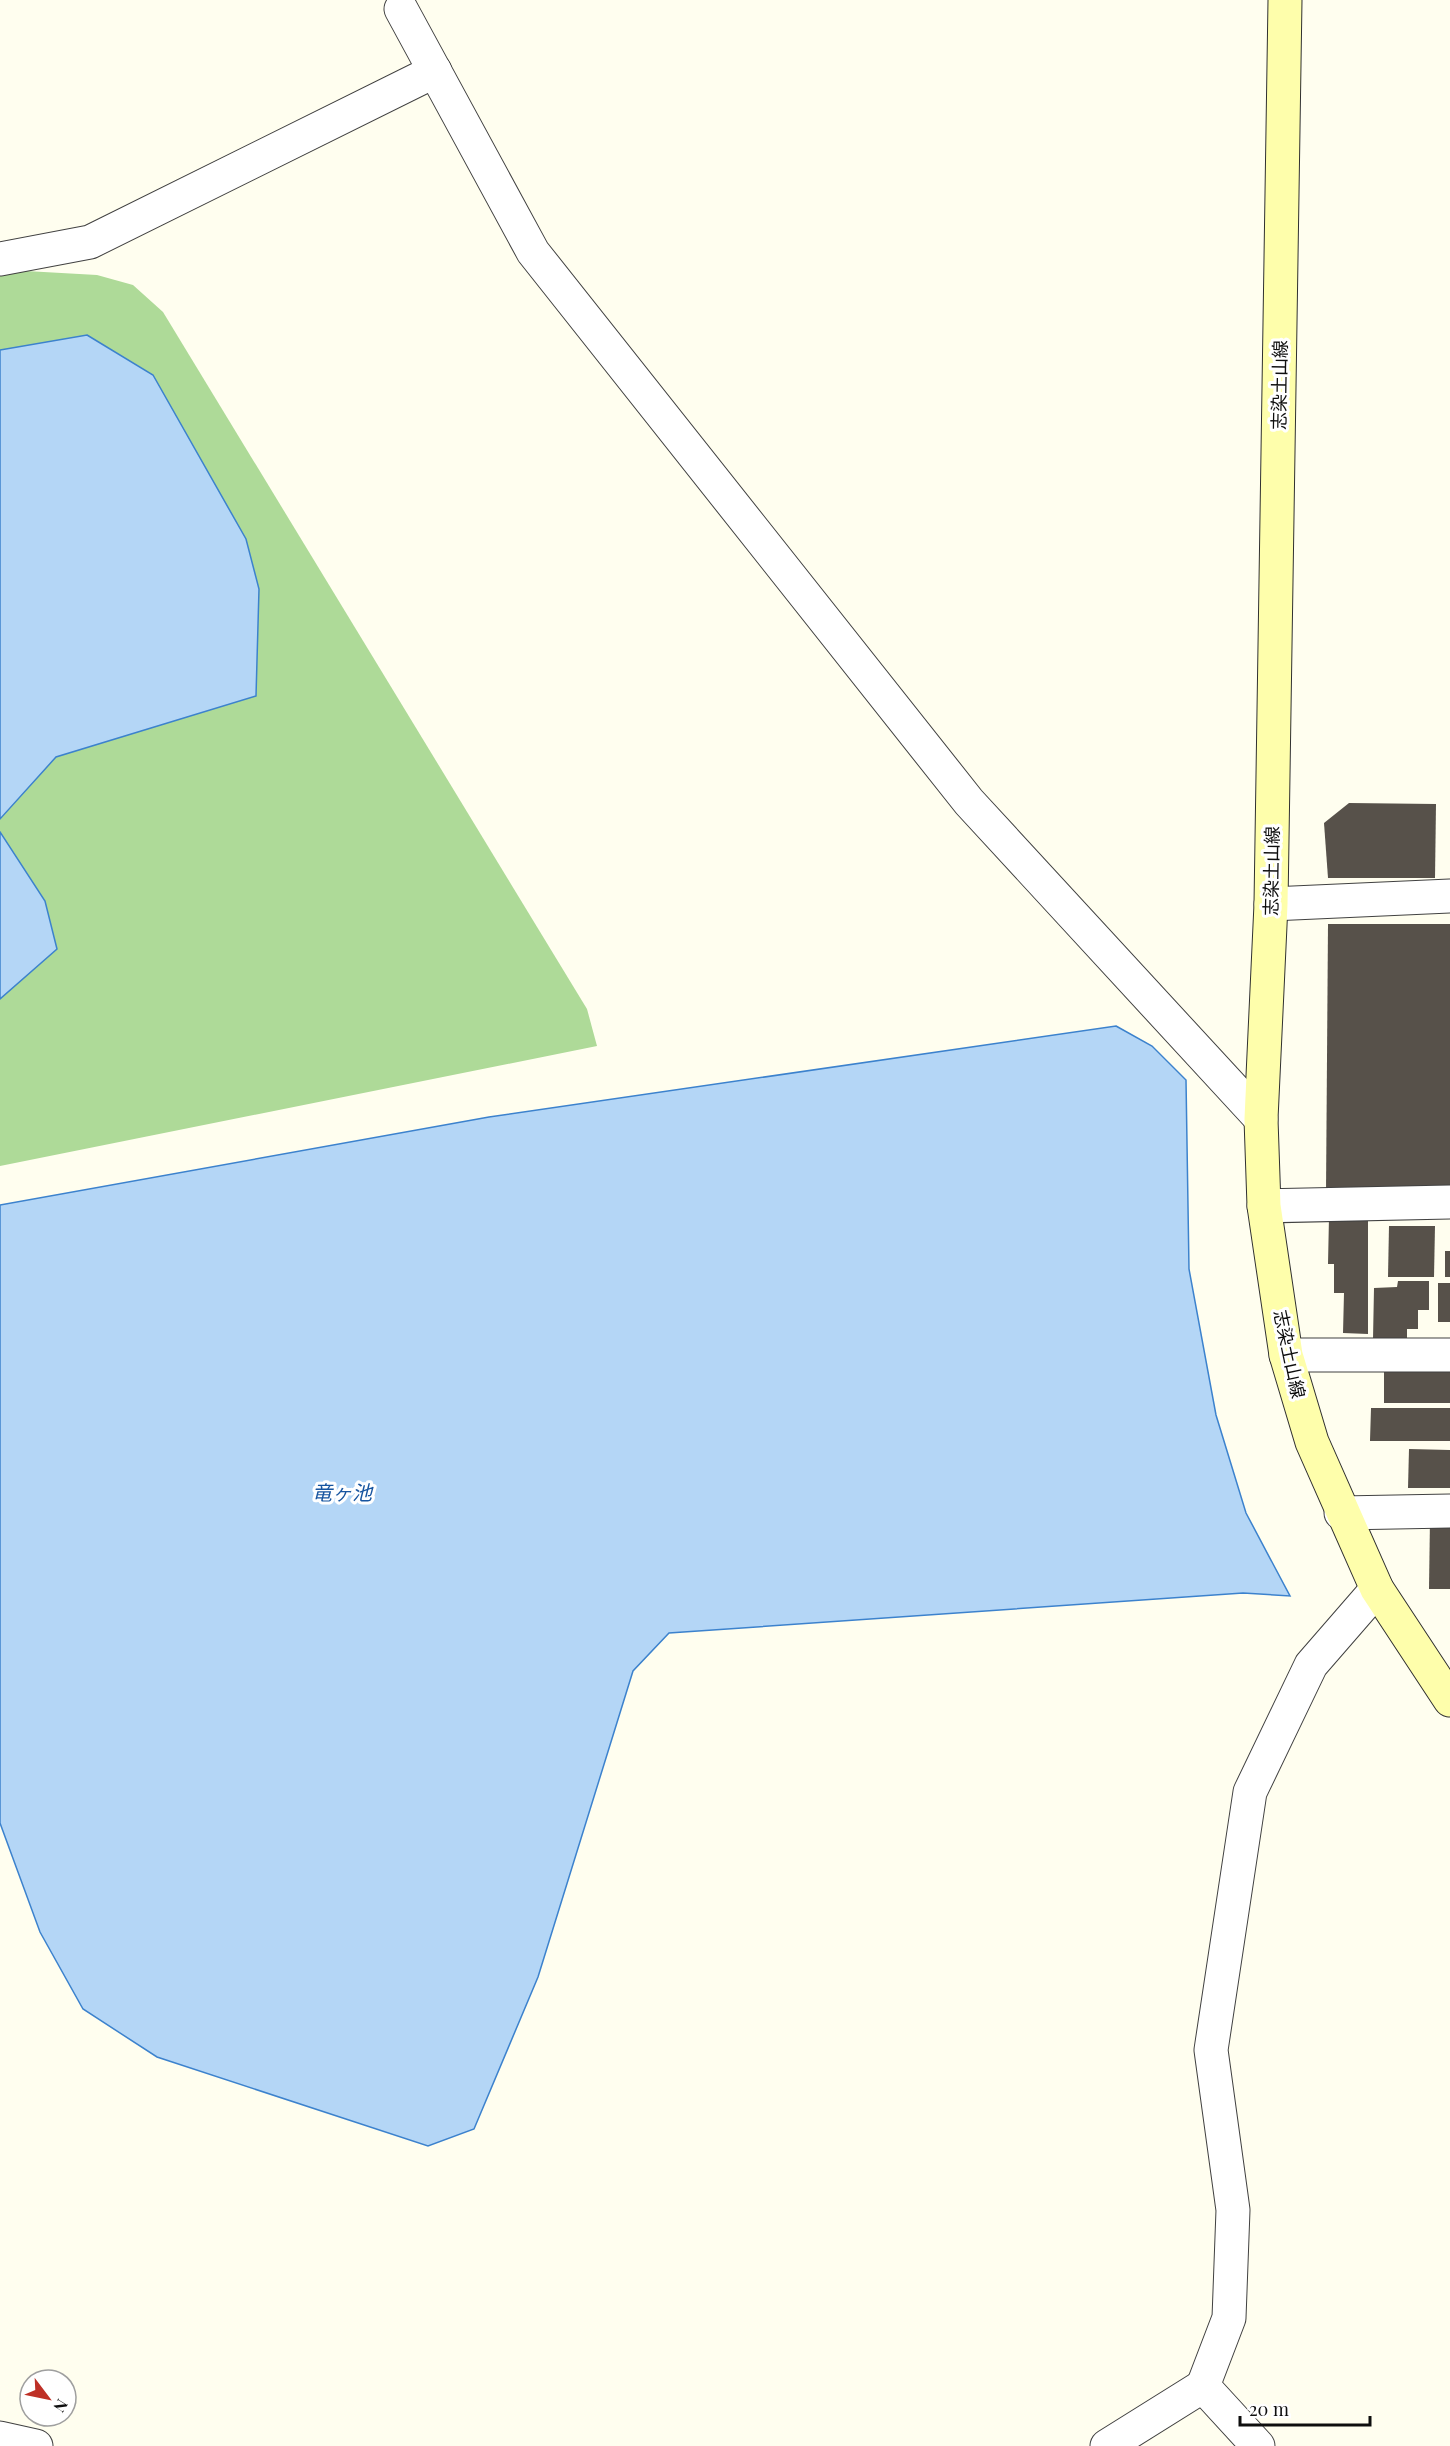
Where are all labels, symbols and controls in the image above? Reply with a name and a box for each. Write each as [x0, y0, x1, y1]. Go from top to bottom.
street label: 志染土山線 [1266, 340, 1292, 430]
street label: 志染土山線 [1258, 826, 1284, 916]
street label: 志染土山線 [1269, 1307, 1311, 1401]
water label: 竜ヶ池 [312, 1478, 374, 1505]
north arrow [18, 2368, 78, 2428]
scale bar [1240, 2389, 1370, 2427]
text: N [49, 2396, 73, 2417]
text: 20 m [1249, 2397, 1289, 2421]

